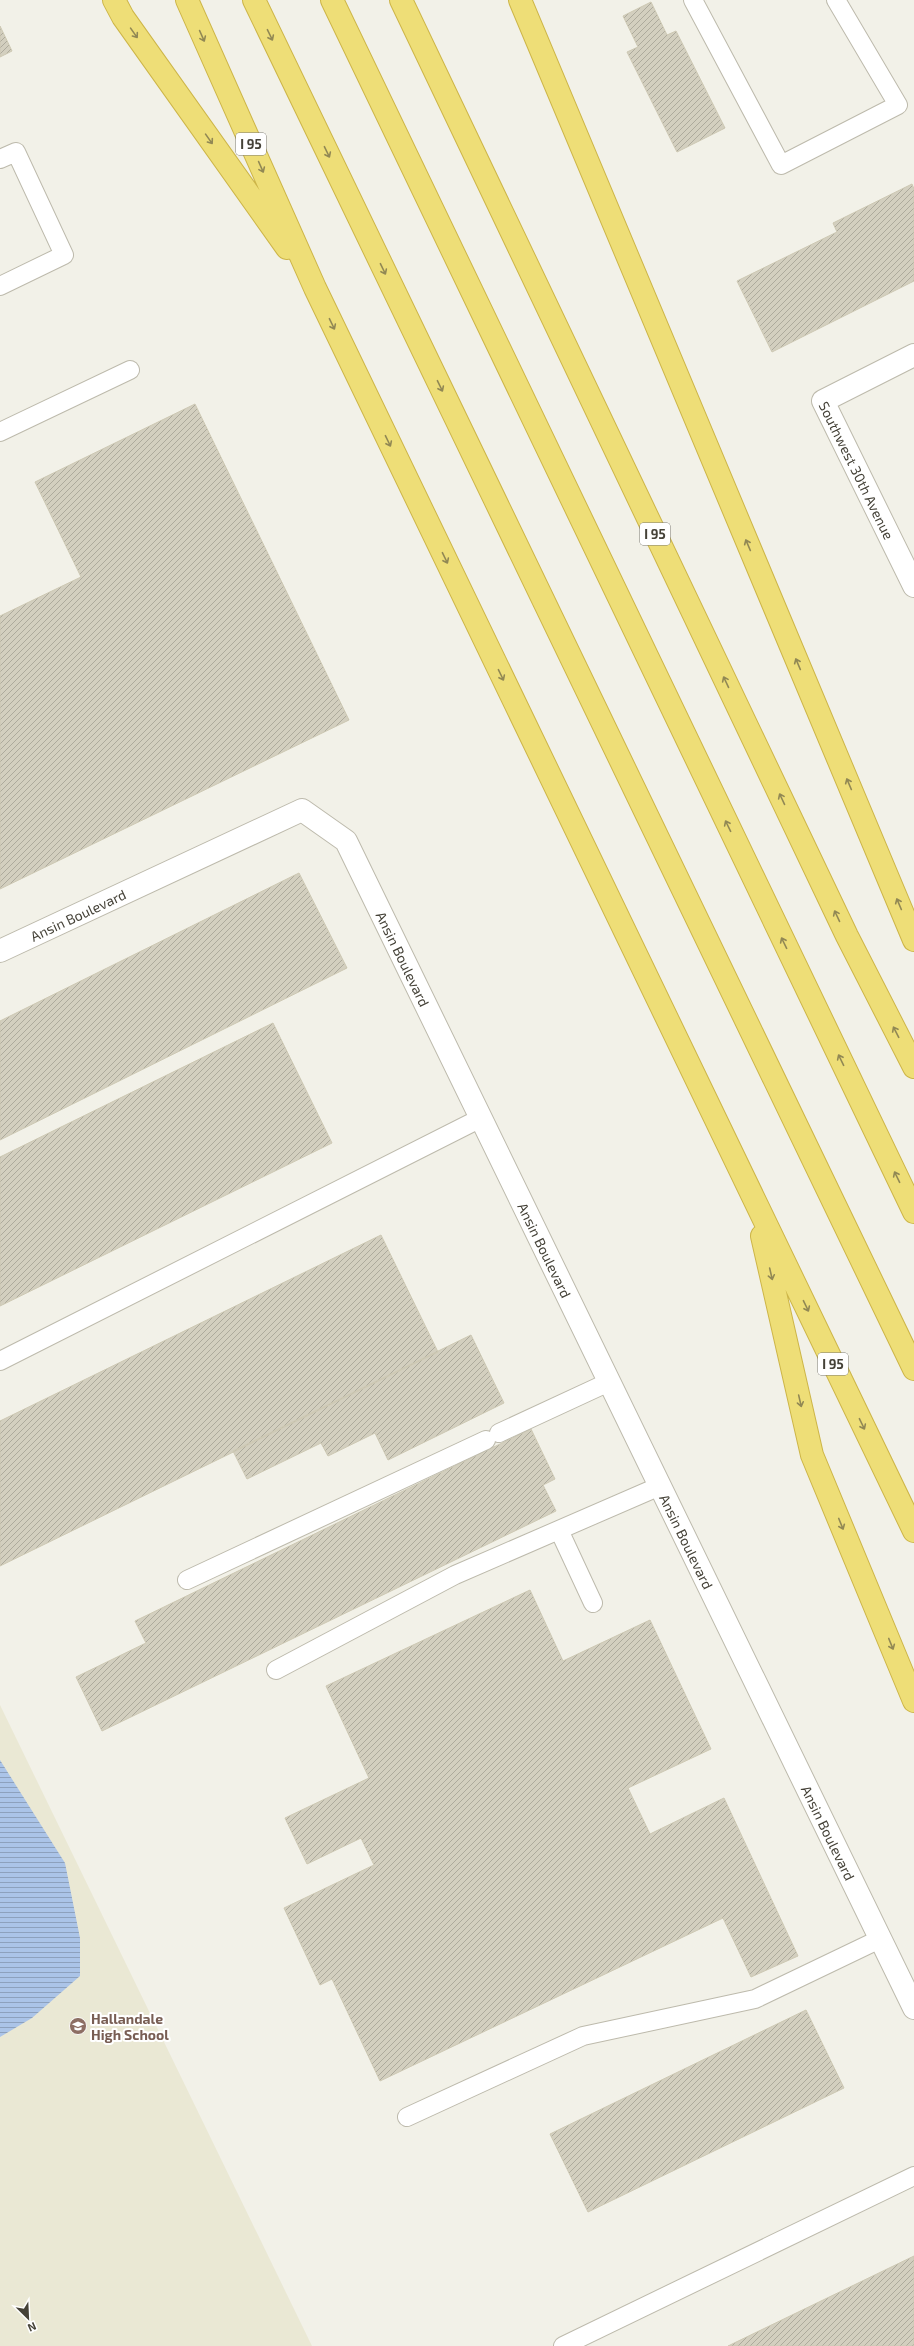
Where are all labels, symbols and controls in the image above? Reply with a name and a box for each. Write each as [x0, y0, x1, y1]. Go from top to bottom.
one-way arrow [130, 27, 138, 38]
one-way arrow [199, 29, 207, 41]
one-way arrow [267, 29, 274, 41]
one-way arrow [205, 133, 213, 144]
road number: I 95 [236, 133, 266, 155]
one-way arrow [324, 146, 331, 158]
one-way arrow [258, 161, 265, 173]
one-way arrow [380, 263, 387, 275]
one-way arrow [329, 317, 336, 329]
one-way arrow [437, 380, 444, 392]
street label: Southwest 30th Avenue [816, 398, 898, 542]
one-way arrow [385, 434, 392, 446]
road number: I 95 [640, 523, 670, 545]
one-way arrow [744, 539, 751, 551]
one-way arrow [442, 551, 449, 563]
one-way arrow [794, 659, 802, 671]
one-way arrow [498, 669, 505, 681]
one-way arrow [722, 676, 729, 688]
one-way arrow [844, 779, 852, 791]
one-way arrow [778, 793, 785, 805]
one-way arrow [724, 820, 731, 832]
street label: Ansin Boulevard [27, 885, 128, 944]
one-way arrow [895, 899, 902, 911]
street label: Ansin Boulevard [373, 908, 434, 1009]
one-way arrow [833, 911, 840, 923]
one-way arrow [780, 937, 787, 949]
one-way arrow [892, 1026, 899, 1038]
one-way arrow [837, 1055, 844, 1067]
one-way arrow [893, 1172, 900, 1184]
street label: Ansin Boulevard [515, 1200, 575, 1300]
one-way arrow [767, 1268, 775, 1281]
one-way arrow [802, 1300, 810, 1312]
road number: I 95 [818, 1353, 848, 1375]
one-way arrow [797, 1394, 804, 1407]
one-way arrow [859, 1417, 866, 1429]
street label: Ansin Boulevard [657, 1491, 717, 1592]
one-way arrow [838, 1518, 845, 1530]
one-way arrow [887, 1638, 895, 1650]
street label: Ansin Boulevard [798, 1782, 859, 1883]
place label: Hallandale High School [91, 2010, 169, 2043]
school or university icon: Hallandale High School [68, 2016, 88, 2036]
north arrow [8, 2298, 48, 2338]
text: N [26, 2320, 39, 2335]

